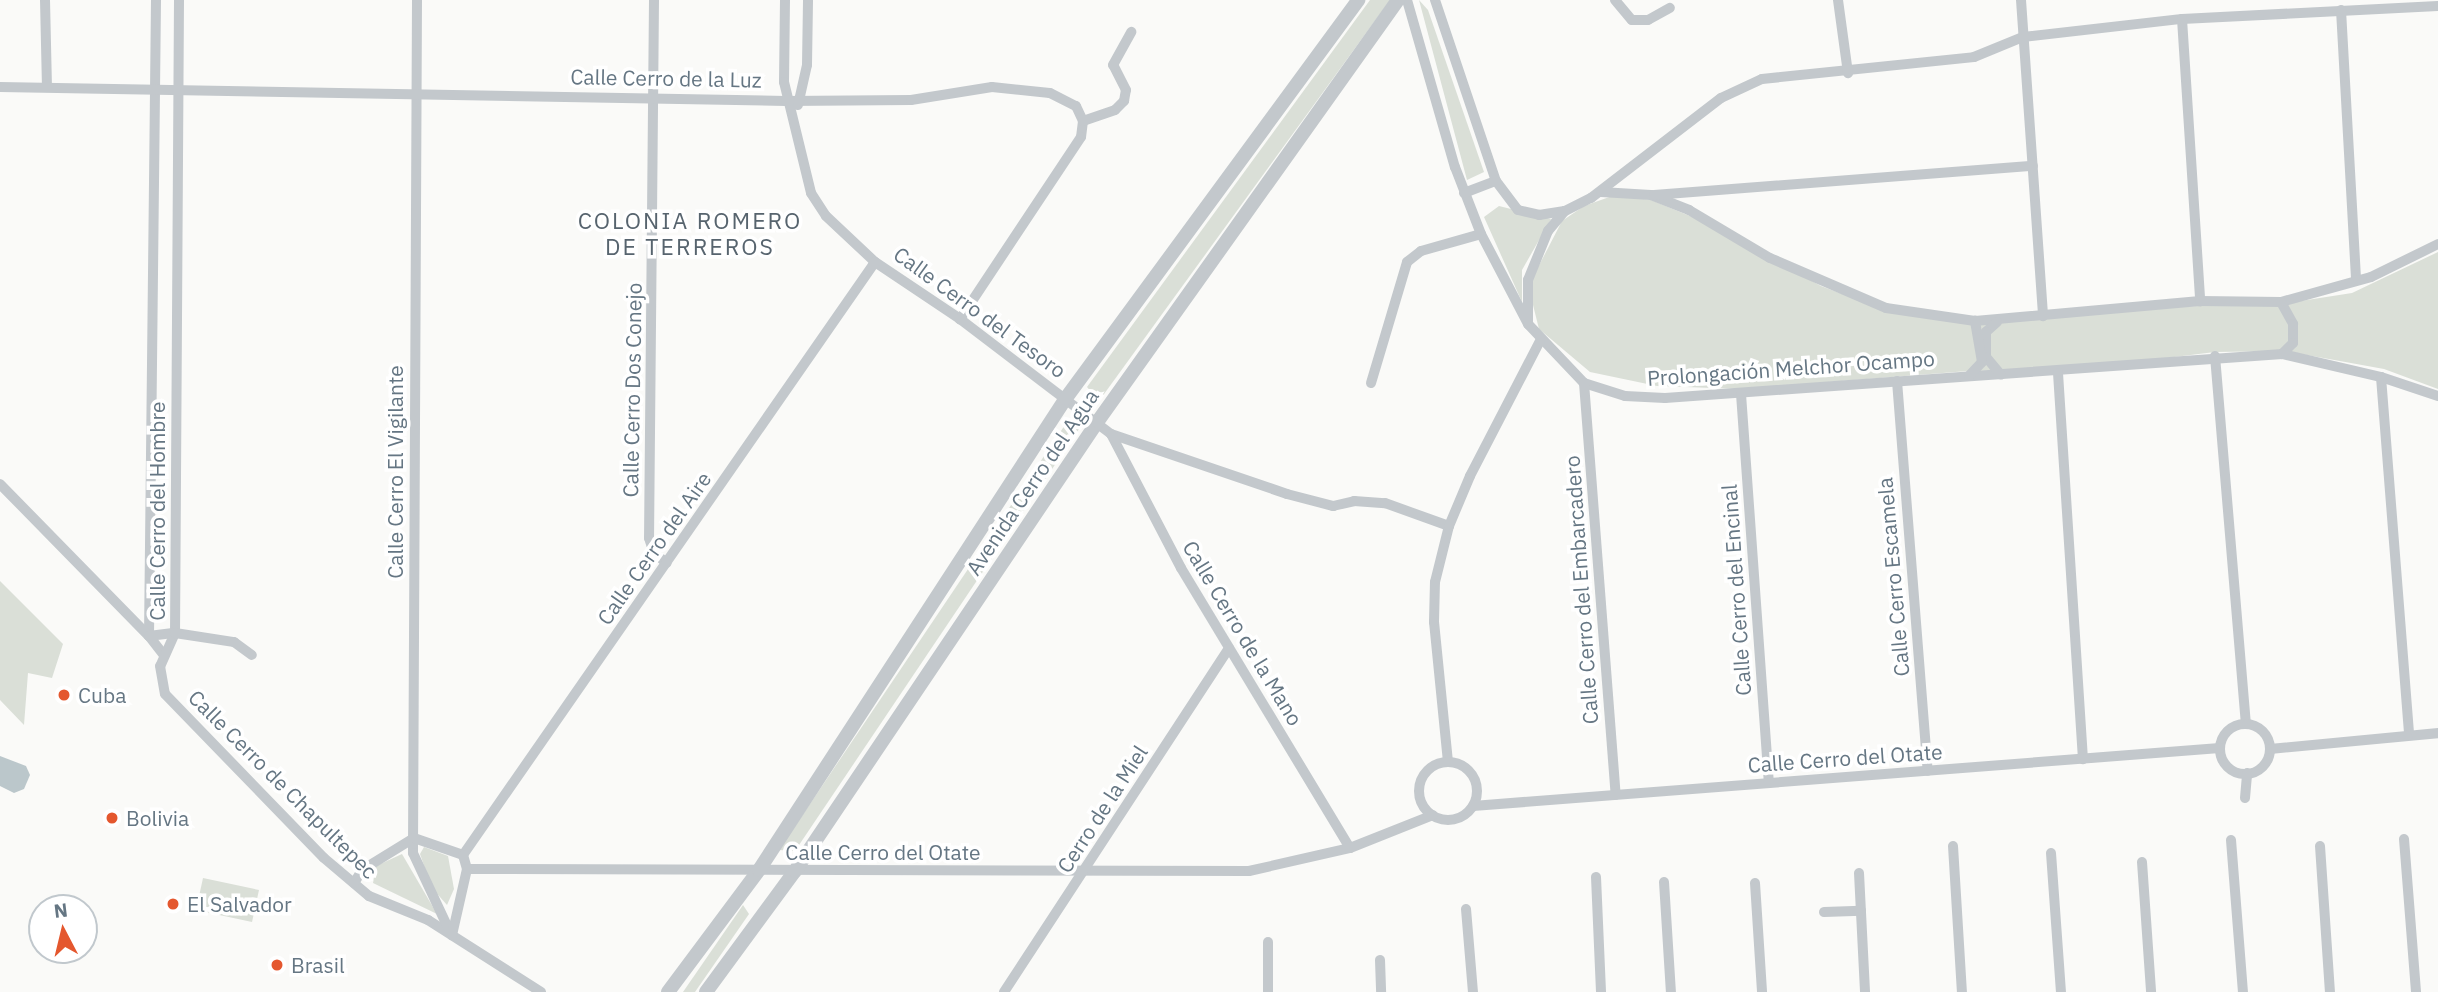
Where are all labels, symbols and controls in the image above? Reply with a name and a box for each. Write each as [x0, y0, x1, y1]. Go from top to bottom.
street label: Calle Cerro de la Luz [570, 64, 762, 92]
district label: COLONIA ROMERO DE TERREROS [579, 206, 801, 260]
street label: Calle Cerro del Tesoro [889, 241, 1071, 383]
street label: Calle Cerro Dos Conejo [618, 282, 646, 498]
street label: Prolongación Melchor Ocampo [1646, 345, 1936, 391]
street label: Calle Cerro El Vigilante [382, 365, 408, 579]
street label: Avenida Cerro del Agua [960, 384, 1104, 580]
street label: Calle Cerro del Hombre [144, 401, 170, 621]
street label: Calle Cerro del Embarcadero [1559, 455, 1603, 725]
street label: Calle Cerro del Aire [592, 467, 716, 629]
street label: Calle Cerro Escamela [1872, 476, 1914, 678]
street label: Calle Cerro del Encinal [1716, 483, 1756, 697]
street label: Calle Cerro de la Mano [1178, 536, 1308, 730]
place label: Cuba [78, 682, 126, 708]
street label: Calle Cerro de Chapultepec [183, 684, 383, 884]
marker: Cuba [56, 687, 72, 703]
street label: Calle Cerro del Otate [1747, 739, 1943, 777]
street label: Cerro de la Miel [1051, 741, 1153, 877]
place label: Bolivia [126, 805, 189, 831]
marker: Bolivia [104, 810, 120, 826]
street label: Calle Cerro del Otate [785, 839, 981, 865]
place label: El Salvador [187, 891, 292, 917]
north arrow [28, 894, 98, 964]
marker: El Salvador [165, 896, 181, 912]
text: N [52, 897, 69, 923]
place label: Brasil [291, 952, 345, 978]
marker: Brasil [269, 957, 285, 973]

